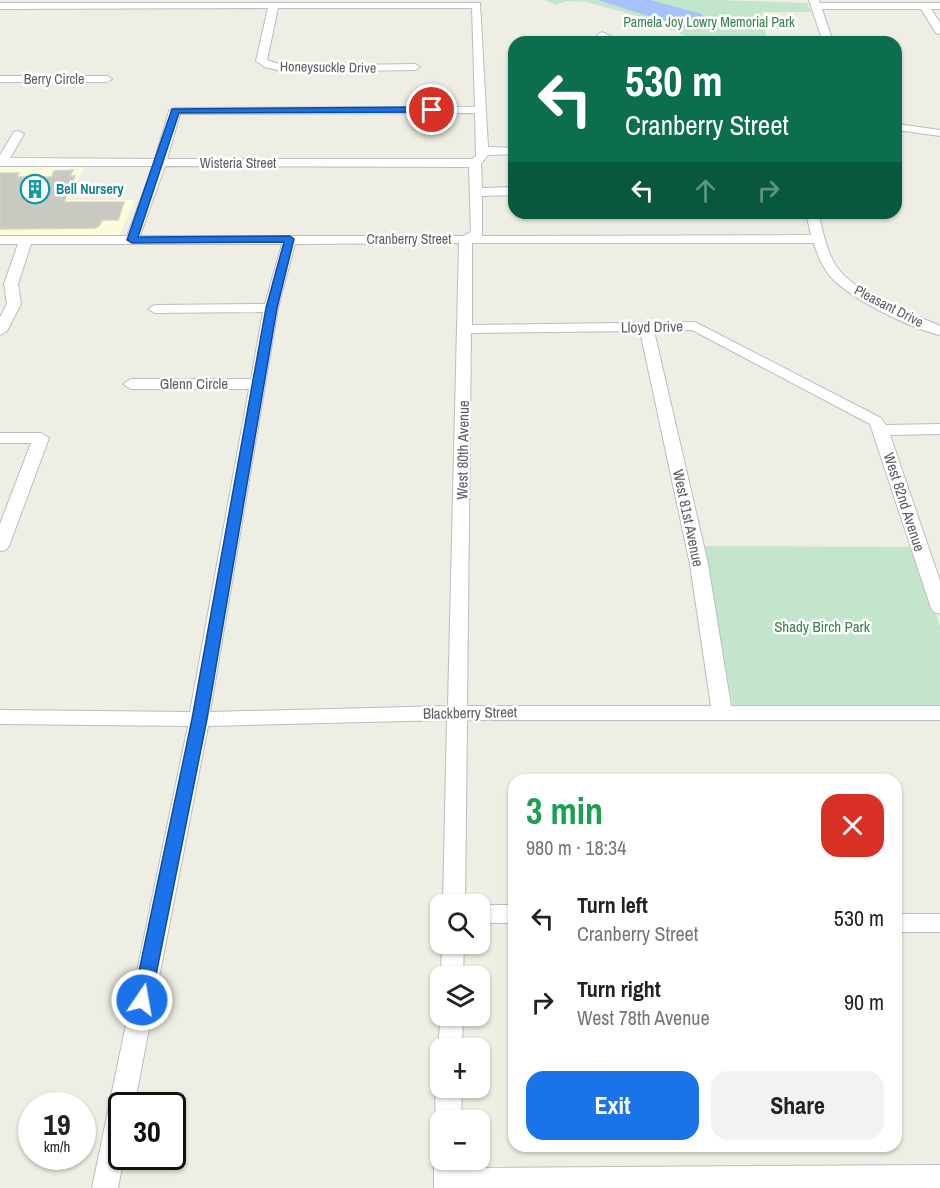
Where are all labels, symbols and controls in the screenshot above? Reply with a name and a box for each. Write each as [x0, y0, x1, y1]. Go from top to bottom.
park label: Pamela Joy Lowry Memorial Park [623, 13, 795, 31]
text: 530 m [625, 53, 723, 109]
street label: Honeysuckle Drive [280, 57, 376, 77]
icon: left [526, 60, 604, 138]
street label: Berry Circle [24, 70, 84, 88]
pin [406, 84, 457, 135]
icon: arrive [415, 93, 448, 126]
text: Cranberry Street [625, 107, 789, 143]
street label: Wisteria Street [200, 154, 276, 172]
building icon: Bell Nursery [19, 173, 51, 205]
icon: left [626, 174, 659, 207]
icon: ahead [689, 174, 722, 207]
icon: right [752, 174, 785, 207]
place label: Bell Nursery [56, 180, 124, 198]
street label: Cranberry Street [367, 230, 451, 248]
street label: Pleasant Drive [851, 281, 927, 331]
street label: Lloyd Drive [621, 315, 683, 338]
street label: Glenn Circle [160, 373, 228, 394]
street label: West 80th Avenue [451, 400, 474, 500]
street label: West 82nd Avenue [879, 450, 930, 554]
street label: West 81st Avenue [668, 467, 709, 569]
park label: Shady Birch Park [774, 616, 871, 637]
street label: Blackberry Street [423, 701, 518, 724]
text: 3 min [526, 787, 603, 835]
button: close [821, 794, 884, 857]
text: 980 m · 18:34 [526, 834, 626, 861]
text: Turn left [577, 890, 648, 920]
map controls [430, 894, 490, 1170]
button: search [430, 894, 490, 954]
icon: left [526, 902, 559, 935]
text: 530 m [834, 903, 884, 933]
text: Cranberry Street [577, 920, 698, 947]
button: layers [430, 966, 490, 1026]
position arrow [110, 968, 174, 1032]
text: Turn right [577, 974, 661, 1004]
icon: right [526, 986, 559, 1019]
text: 90 m [844, 987, 884, 1017]
text: West 78th Avenue [577, 1004, 710, 1031]
button: + [430, 1038, 490, 1098]
button: Exit [526, 1071, 699, 1140]
button: Share [711, 1071, 884, 1140]
speed limit sign: 30 [108, 1092, 186, 1170]
text: 19 [43, 1104, 71, 1144]
button: − [430, 1110, 490, 1170]
text: km/h [44, 1136, 70, 1157]

